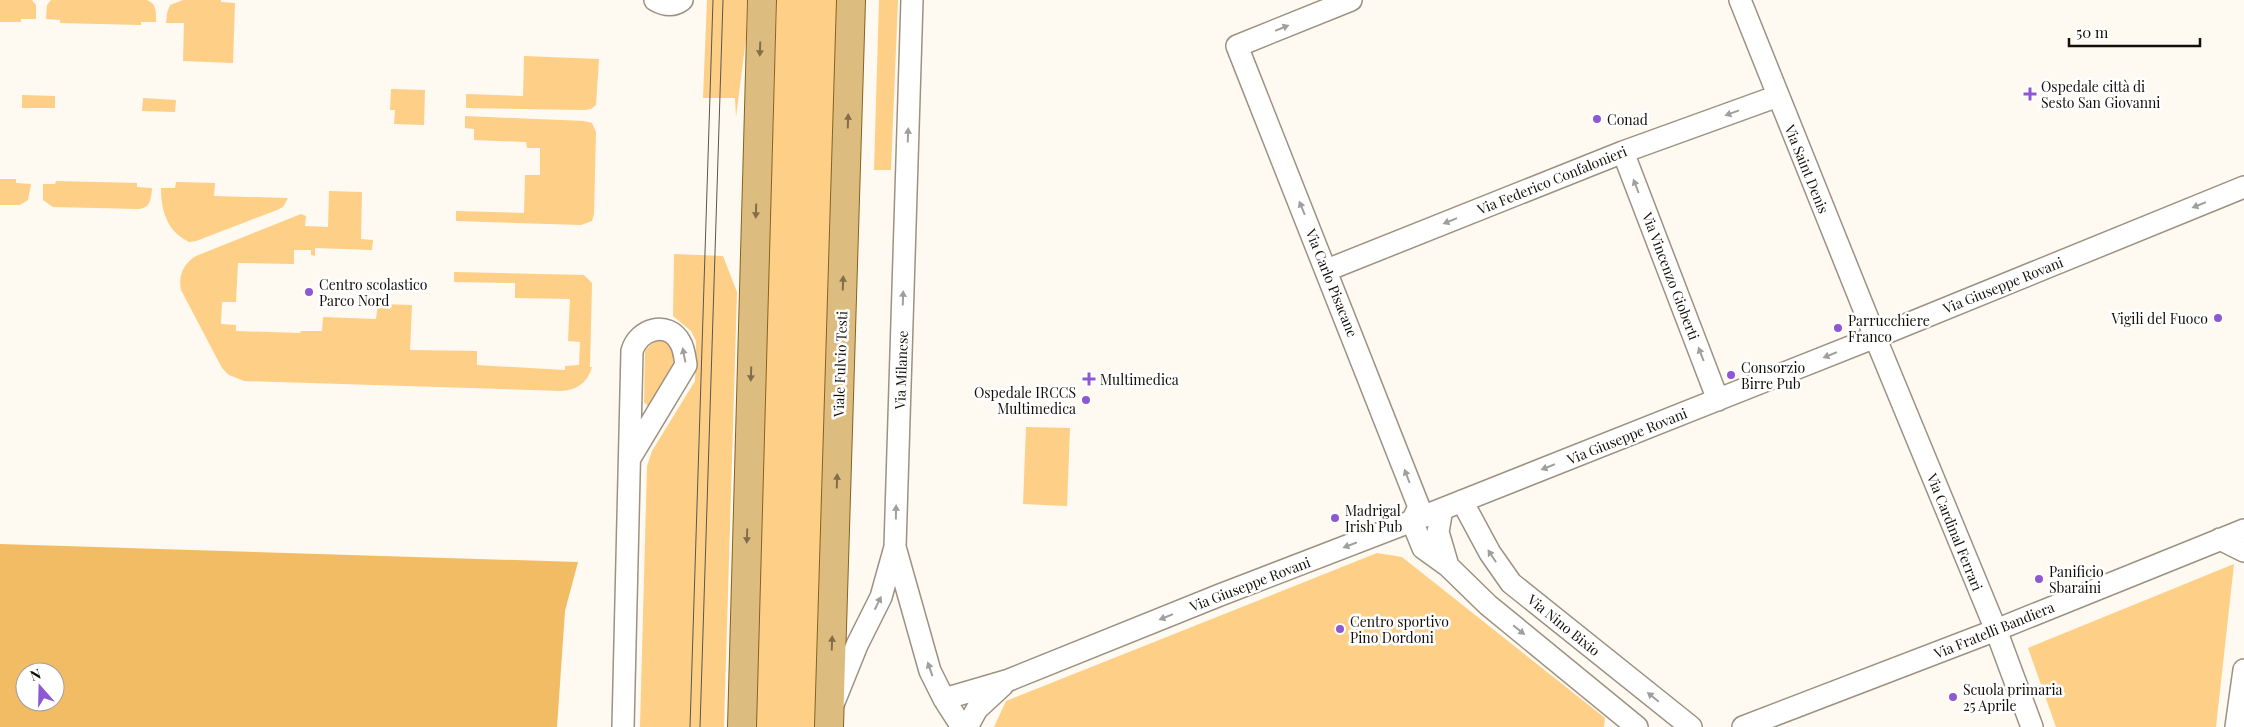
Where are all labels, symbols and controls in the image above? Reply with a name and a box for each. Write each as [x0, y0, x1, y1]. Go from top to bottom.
scale bar [2069, 15, 2200, 47]
text: 50 m [2076, 22, 2109, 42]
one-way arrow [1275, 24, 1290, 32]
one-way arrow [756, 41, 764, 57]
place label: Ospedale città di Sesto San Giovanni [2041, 77, 2160, 112]
marker: Ospedale città di Sesto San Giovanni [2023, 87, 2037, 101]
one-way arrow [1724, 109, 1739, 117]
place label: Conad [1607, 110, 1648, 129]
one-way arrow [844, 113, 852, 129]
marker: Conad [1591, 113, 1603, 125]
street label: Via Saint Denis [1780, 121, 1833, 216]
one-way arrow [905, 127, 913, 143]
street label: Via Federico Confalonieri [1473, 141, 1630, 219]
one-way arrow [1632, 179, 1640, 193]
one-way arrow [1298, 201, 1306, 215]
one-way arrow [2192, 202, 2206, 210]
one-way arrow [752, 203, 760, 219]
street label: Via Vincenzo Gioberti [1638, 209, 1704, 343]
one-way arrow [1442, 217, 1457, 225]
street label: Via Carlo Pisacane [1301, 225, 1362, 340]
street label: Via Giuseppe Rovani [1939, 252, 2066, 318]
place label: Centro scolastico Parco Nord [319, 275, 428, 310]
one-way arrow [839, 275, 847, 291]
marker: Centro scolastico Parco Nord [303, 286, 315, 298]
one-way arrow [899, 289, 907, 305]
place label: Vigili del Fuoco [2110, 309, 2208, 328]
street label: Viale Fulvio Testi [829, 311, 851, 418]
place label: Parrucchiere Franco [1848, 311, 1930, 346]
marker: Vigili del Fuoco [2212, 312, 2224, 324]
marker: Parrucchiere Franco [1832, 322, 1844, 334]
street label: Via Milanese [890, 330, 912, 411]
one-way arrow [1697, 346, 1705, 361]
one-way arrow [679, 347, 687, 363]
one-way arrow [1823, 352, 1837, 360]
place label: Consorzio Birre Pub [1741, 358, 1806, 393]
one-way arrow [747, 366, 755, 382]
marker: Consorzio Birre Pub [1725, 369, 1737, 381]
place label: Multimedica [1100, 370, 1179, 389]
marker: Multimedica [1082, 372, 1096, 386]
place label: Ospedale IRCCS Multimedica [974, 383, 1076, 418]
marker: Ospedale IRCCS Multimedica [1080, 394, 1092, 406]
street label: Via Giuseppe Rovani [1563, 403, 1690, 469]
one-way arrow [1541, 463, 1555, 471]
one-way arrow [1403, 468, 1411, 483]
street label: Via Cardinal Ferrari [1922, 470, 1987, 593]
one-way arrow [833, 473, 841, 489]
place label: Madrigal Irish Pub [1345, 501, 1402, 536]
one-way arrow [893, 503, 901, 519]
marker: Madrigal Irish Pub [1329, 512, 1341, 524]
one-way arrow [743, 528, 751, 544]
one-way arrow [1342, 541, 1357, 549]
one-way arrow [1487, 549, 1497, 562]
street label: Via Giuseppe Rovani [1186, 552, 1313, 616]
place label: Panificio Sbaraini [2049, 562, 2104, 597]
marker: Panificio Sbaraini [2033, 573, 2045, 585]
street label: Via Nino Bixio [1523, 589, 1604, 660]
one-way arrow [874, 596, 882, 610]
street label: Via Fratelli Bandiera [1930, 597, 2057, 663]
place label: Centro sportivo Pino Dordoni [1350, 612, 1449, 647]
one-way arrow [1159, 613, 1173, 621]
marker: Centro sportivo Pino Dordoni [1334, 623, 1346, 635]
one-way arrow [1512, 624, 1525, 635]
one-way arrow [828, 635, 836, 651]
north arrow [15, 662, 65, 712]
one-way arrow [926, 662, 933, 677]
text: N [27, 664, 43, 685]
place label: Scuola primaria 25 Aprile [1963, 680, 2063, 715]
one-way arrow [1647, 691, 1660, 702]
marker: Scuola primaria 25 Aprile [1947, 691, 1959, 703]

